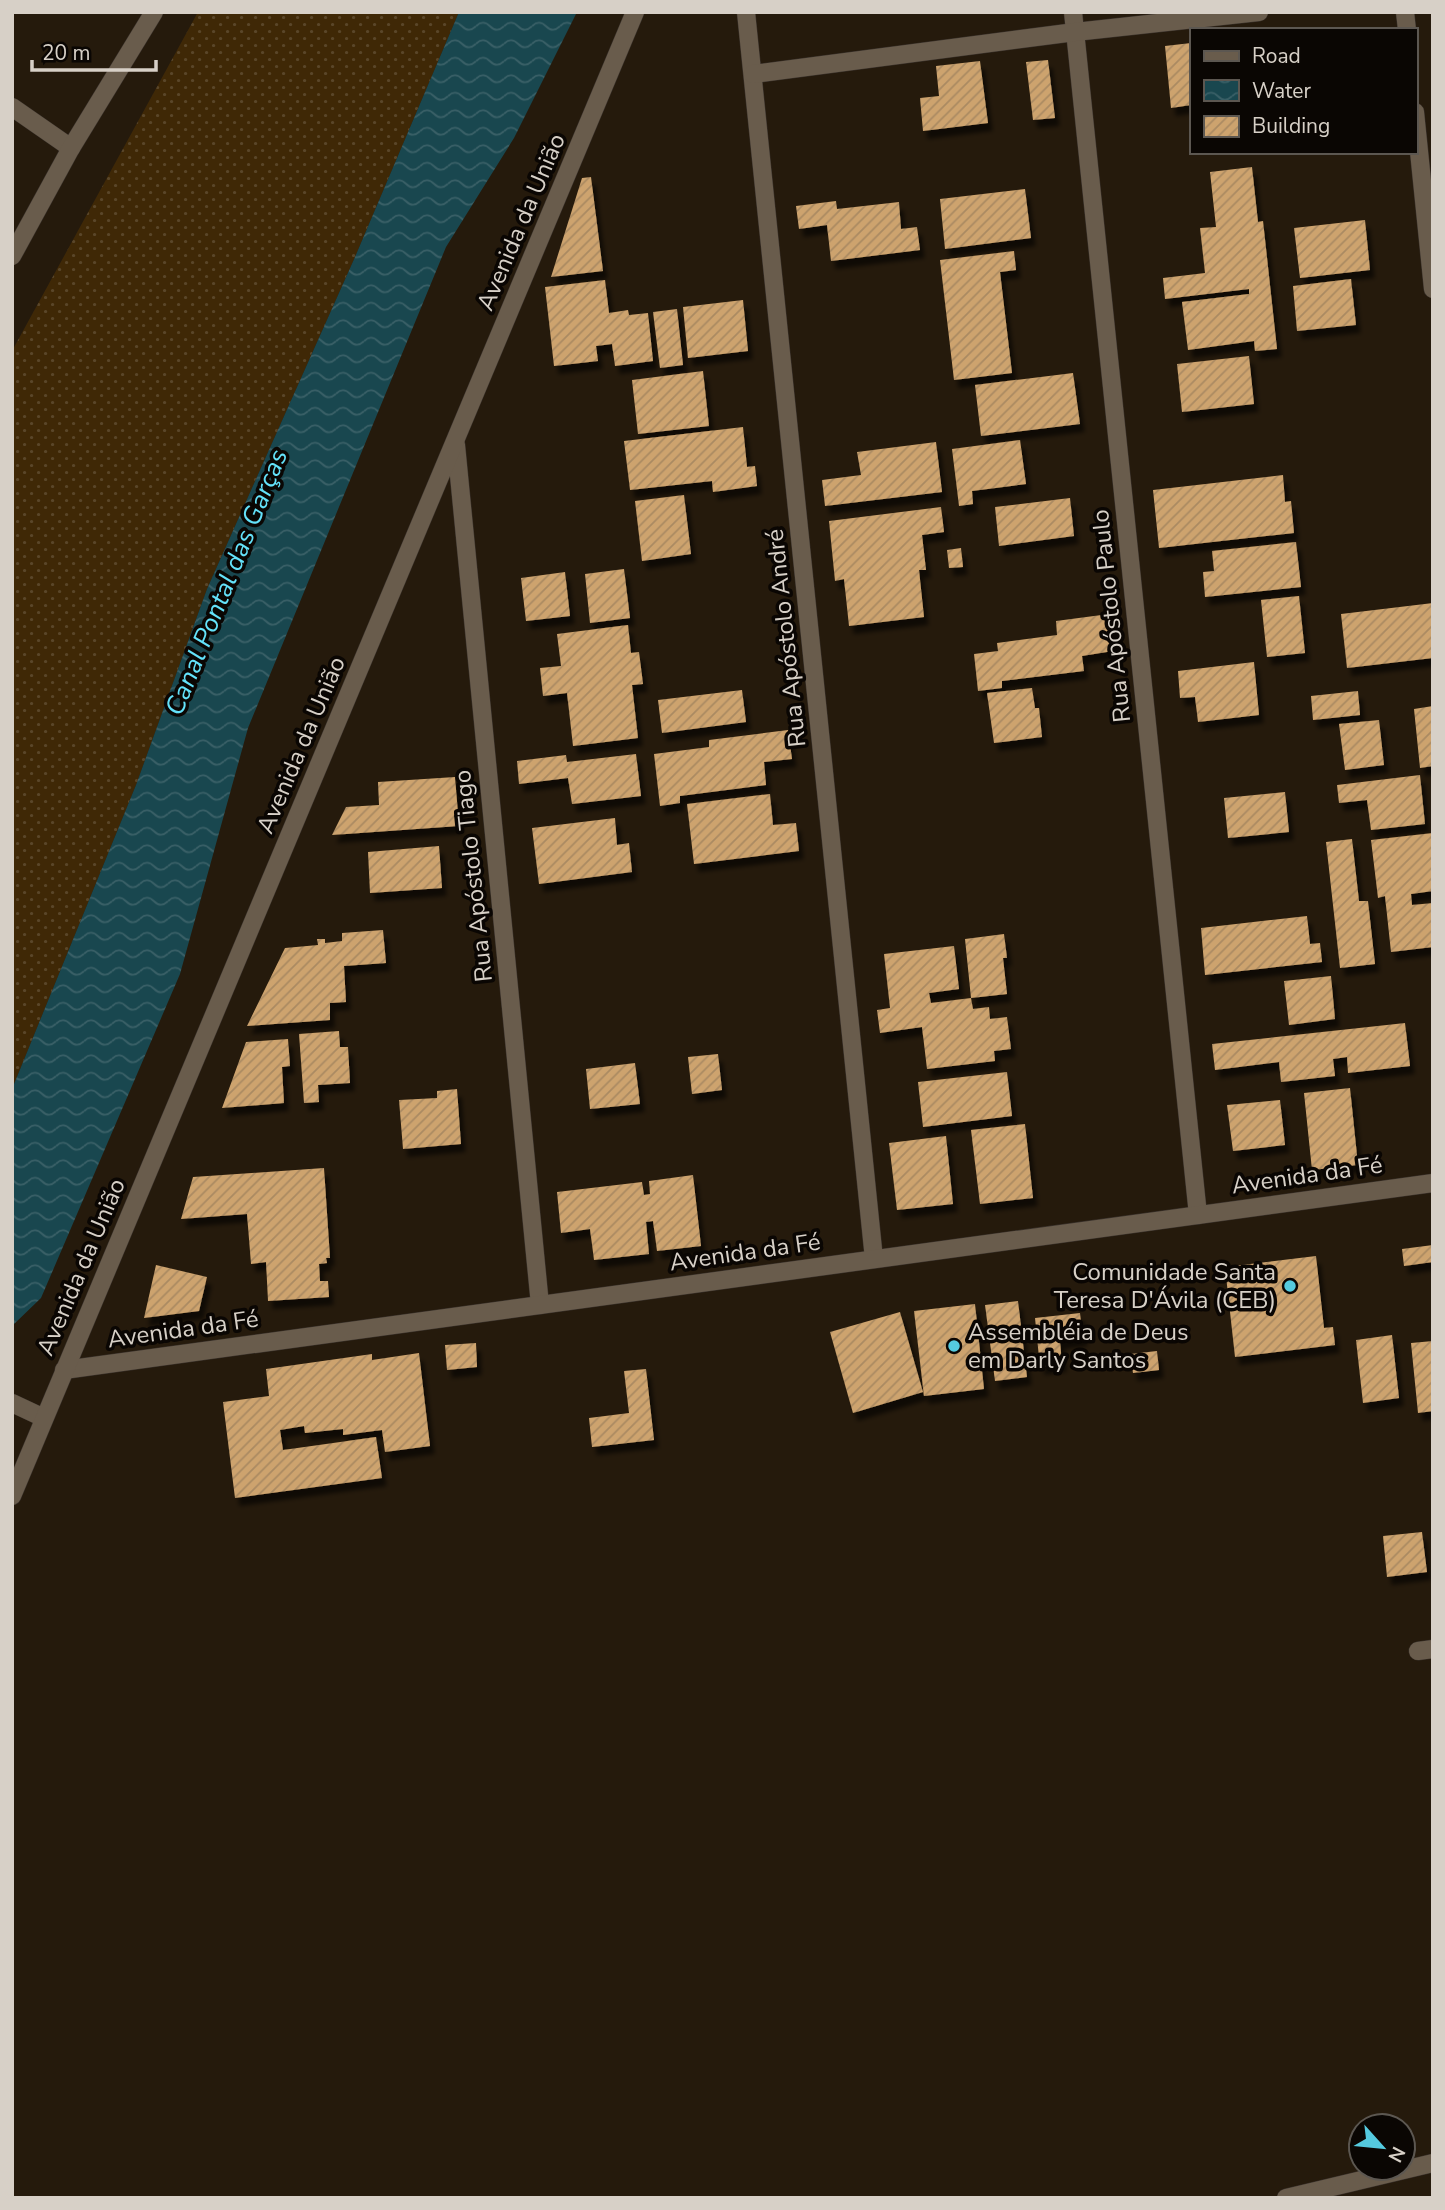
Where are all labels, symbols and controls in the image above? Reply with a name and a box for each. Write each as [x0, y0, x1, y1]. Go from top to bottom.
scale bar [32, 28, 156, 72]
legend [1190, 28, 1417, 154]
text: 20 m [42, 39, 91, 67]
text: Road [1252, 42, 1301, 70]
text: Water [1252, 77, 1311, 105]
text: Building [1252, 112, 1330, 140]
street label: Avenida da União [469, 129, 573, 315]
water label: Canal Pontal das Garças [157, 444, 296, 721]
street label: Rua Apóstolo Paulo [1084, 508, 1138, 724]
street label: Rua Apóstolo André [759, 527, 813, 749]
street label: Avenida da União [249, 652, 353, 838]
street label: Rua Apóstolo Tiago [446, 768, 500, 984]
street label: Avenida da Fé [1229, 1149, 1385, 1201]
street label: Avenida da União [29, 1174, 133, 1360]
street label: Avenida da Fé [667, 1226, 823, 1278]
place label: Comunidade Santa Teresa D'Ávila (CEB) [1054, 1256, 1276, 1316]
marker: Comunidade Santa Teresa D'Ávila (CEB) [1282, 1278, 1298, 1294]
street label: Avenida da Fé [105, 1303, 261, 1355]
place label: Assembléia de Deus em Darly Santos [968, 1316, 1188, 1376]
marker: Assembléia de Deus em Darly Santos [946, 1338, 962, 1354]
north arrow [1347, 2112, 1417, 2182]
text: N [1381, 2142, 1411, 2167]

